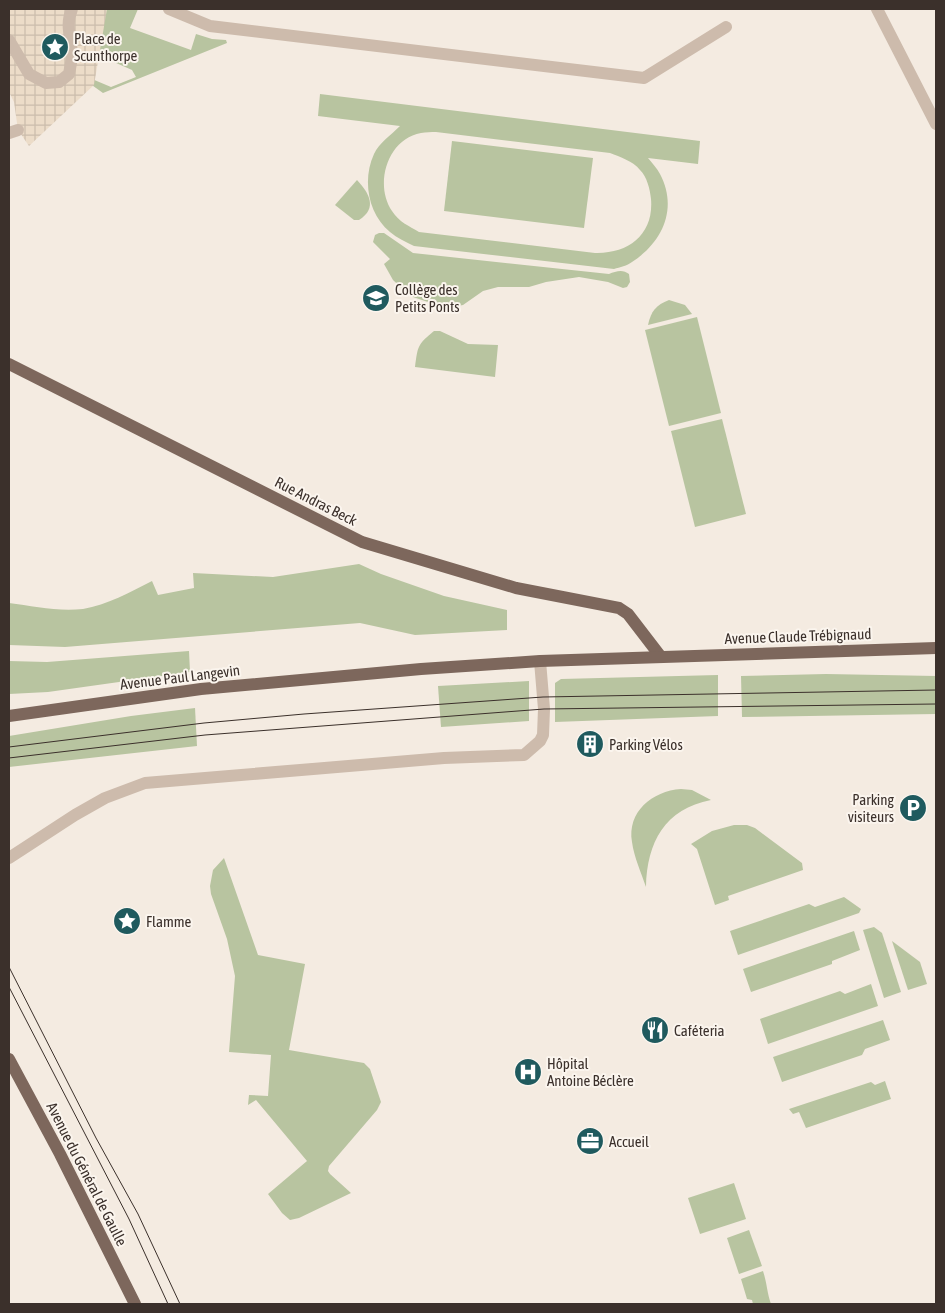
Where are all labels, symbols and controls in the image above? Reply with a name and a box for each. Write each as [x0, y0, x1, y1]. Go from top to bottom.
place label: Place de Scunthorpe [74, 30, 138, 64]
place icon: Place de Scunthorpe [40, 32, 70, 62]
place label: Collège des Petits Ponts [395, 281, 460, 315]
school or university icon: Collège des Petits Ponts [361, 283, 391, 313]
street label: Rue Andras Beck [272, 473, 360, 529]
street label: Avenue Claude Trébignaud [724, 625, 872, 647]
street label: Avenue Paul Langevin [119, 661, 241, 693]
building icon: Parking Vélos [575, 729, 605, 759]
place label: Parking Vélos [609, 736, 683, 753]
place label: Parking visiteurs [848, 791, 895, 825]
parking icon: Parking visiteurs [898, 793, 928, 823]
place icon: Flamme [112, 906, 142, 936]
place label: Flamme [146, 913, 192, 930]
restaurant icon: Caféteria [640, 1015, 670, 1045]
place label: Caféteria [674, 1022, 725, 1039]
place label: Hôpital Antoine Béclère [547, 1055, 634, 1089]
hospital icon: Hôpital Antoine Béclère [513, 1057, 543, 1087]
street label: Avenue du Général de Gaulle [43, 1099, 131, 1249]
office icon: Accueil [575, 1126, 605, 1156]
place label: Accueil [609, 1133, 649, 1150]

